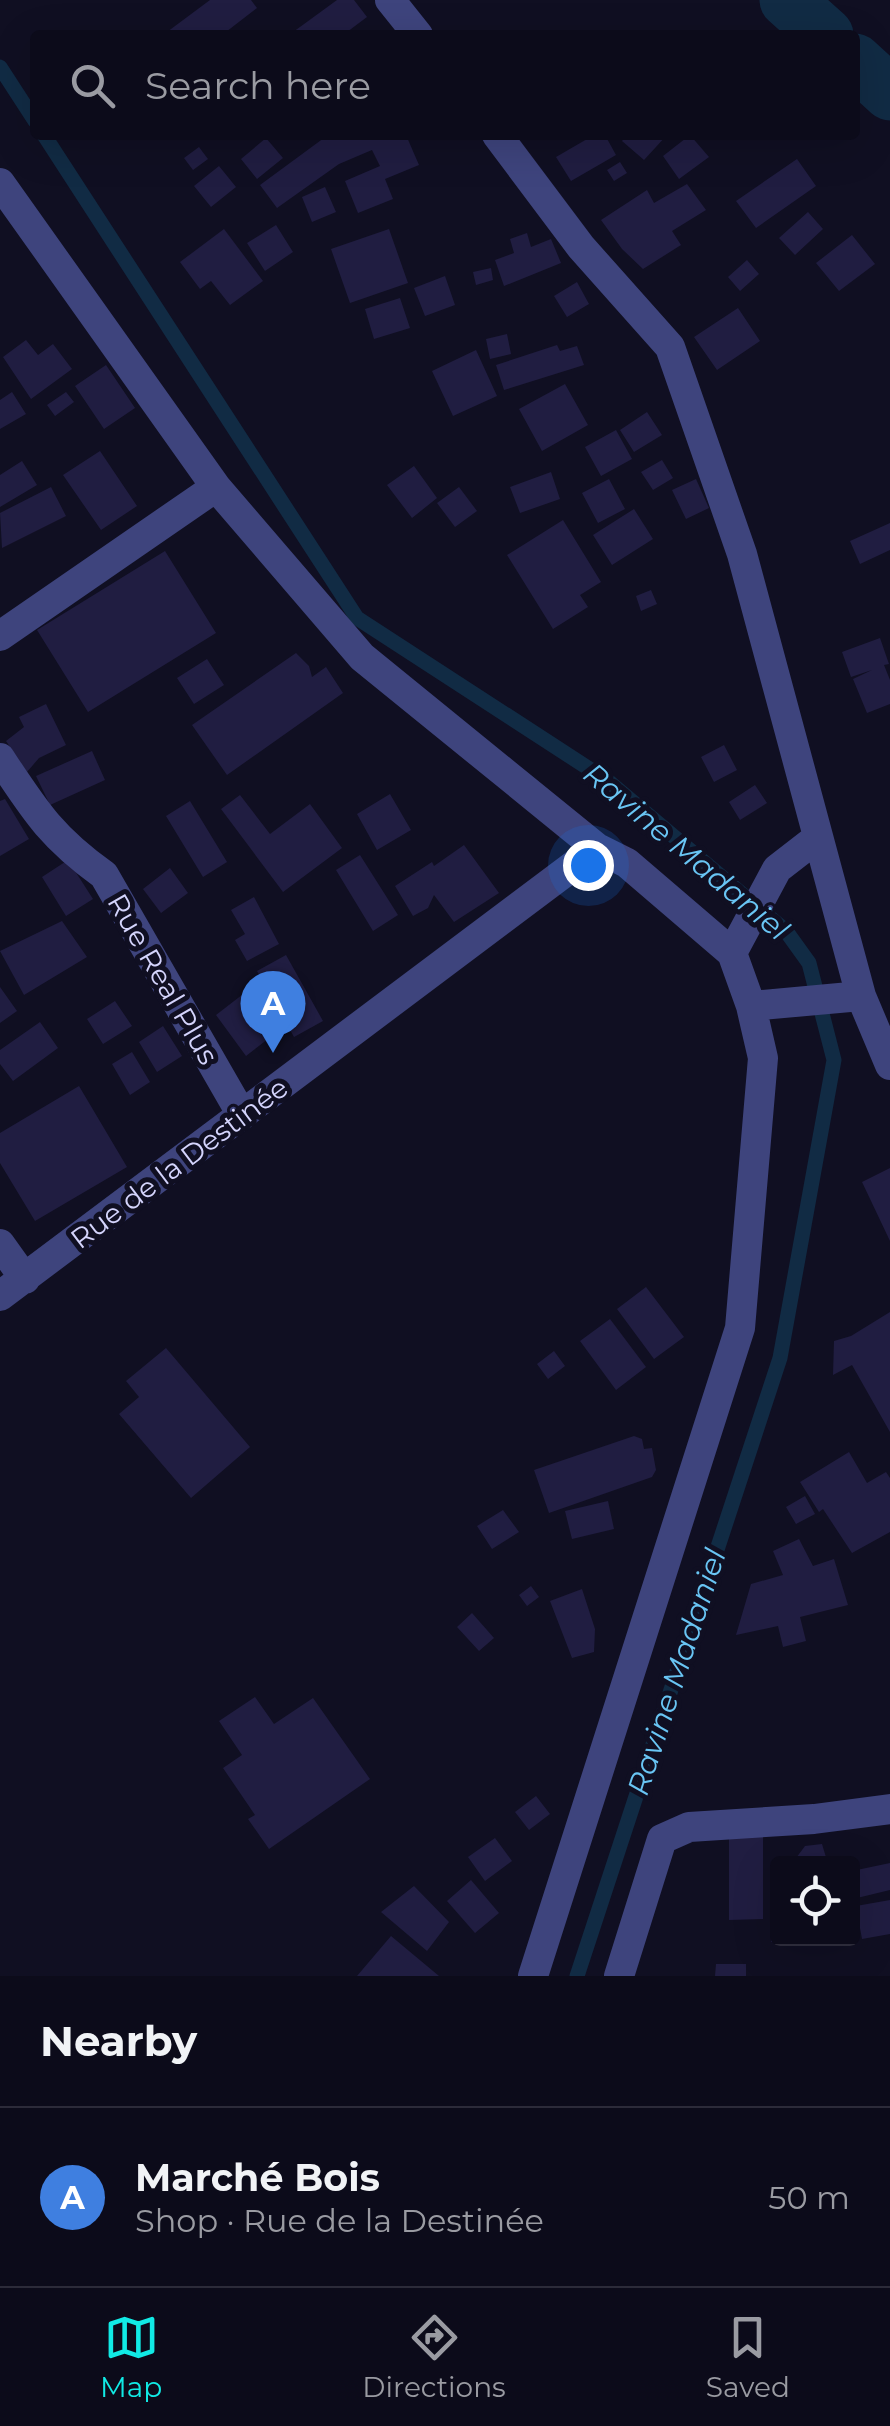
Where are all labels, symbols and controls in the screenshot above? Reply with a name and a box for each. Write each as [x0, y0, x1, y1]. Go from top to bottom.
search box [30, 30, 860, 140]
icon: search [65, 58, 120, 113]
text: Search here [145, 62, 371, 109]
water label: Ravine Madaniel [576, 755, 797, 948]
your location [563, 840, 614, 891]
street label: Rue Real Plus [100, 888, 226, 1070]
pin: A [240, 970, 306, 1053]
street label: Rue de la Destinée [64, 1070, 294, 1256]
water label: Ravine Madaniel [619, 1544, 734, 1800]
map controls [770, 1856, 860, 1946]
button: locate [770, 1856, 860, 1946]
text: Nearby [40, 2015, 197, 2067]
text: Marché Bois [135, 2154, 380, 2201]
text: A [60, 2178, 85, 2217]
text: 50 m [768, 2178, 850, 2217]
text: Shop · Rue de la Destinée [135, 2201, 544, 2240]
tab: Map [100, 2310, 162, 2404]
tab: Directions [362, 2310, 506, 2404]
tab: Saved [706, 2310, 790, 2404]

